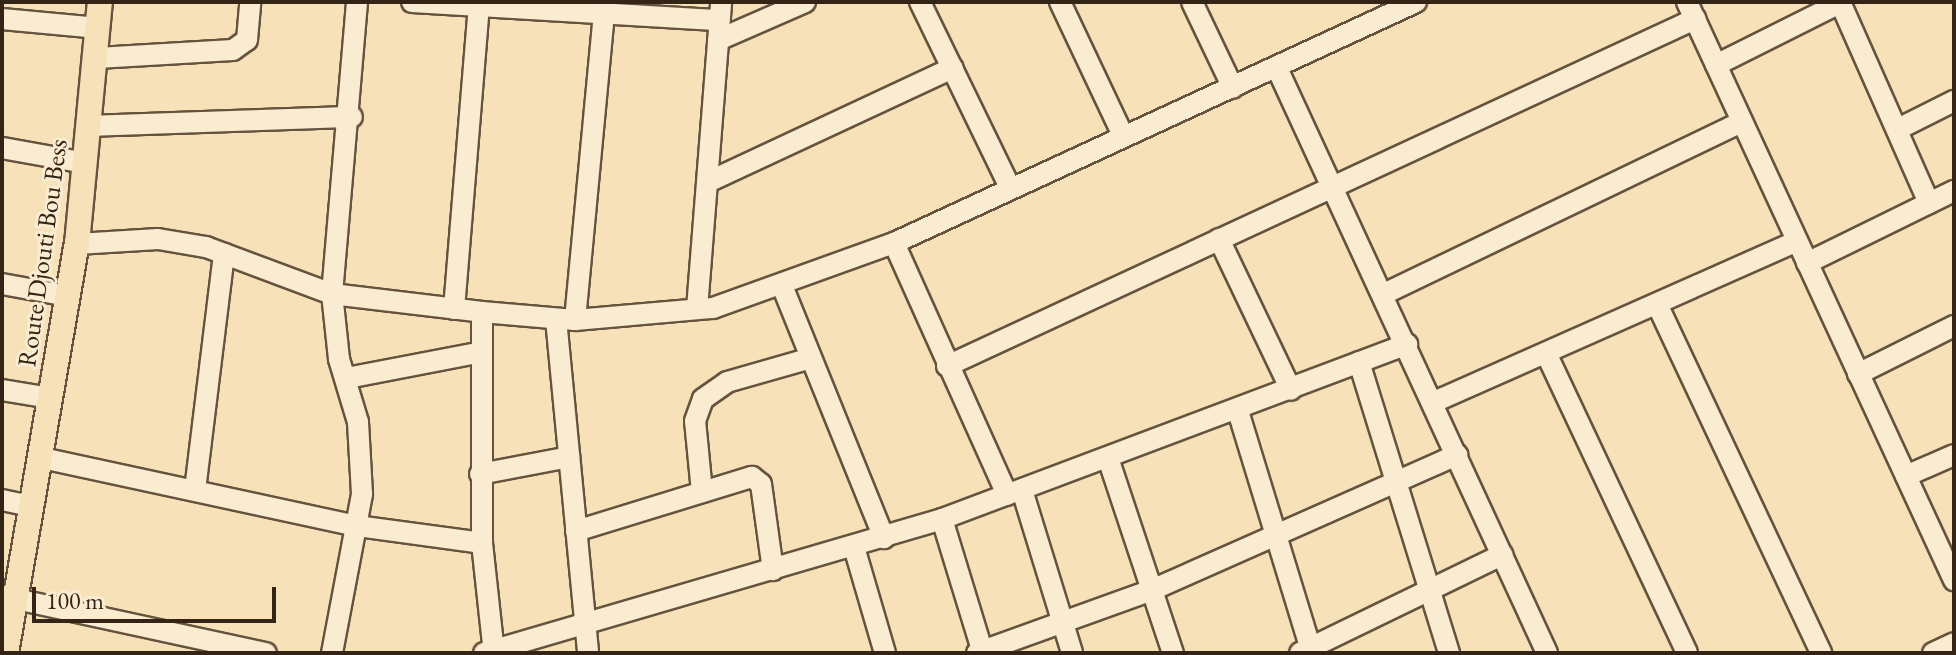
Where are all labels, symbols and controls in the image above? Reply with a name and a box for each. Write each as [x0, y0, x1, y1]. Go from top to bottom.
street label: Route Djouti Bou Bess [12, 137, 74, 369]
scale bar [36, 571, 280, 621]
text: 100 m [46, 585, 104, 616]

